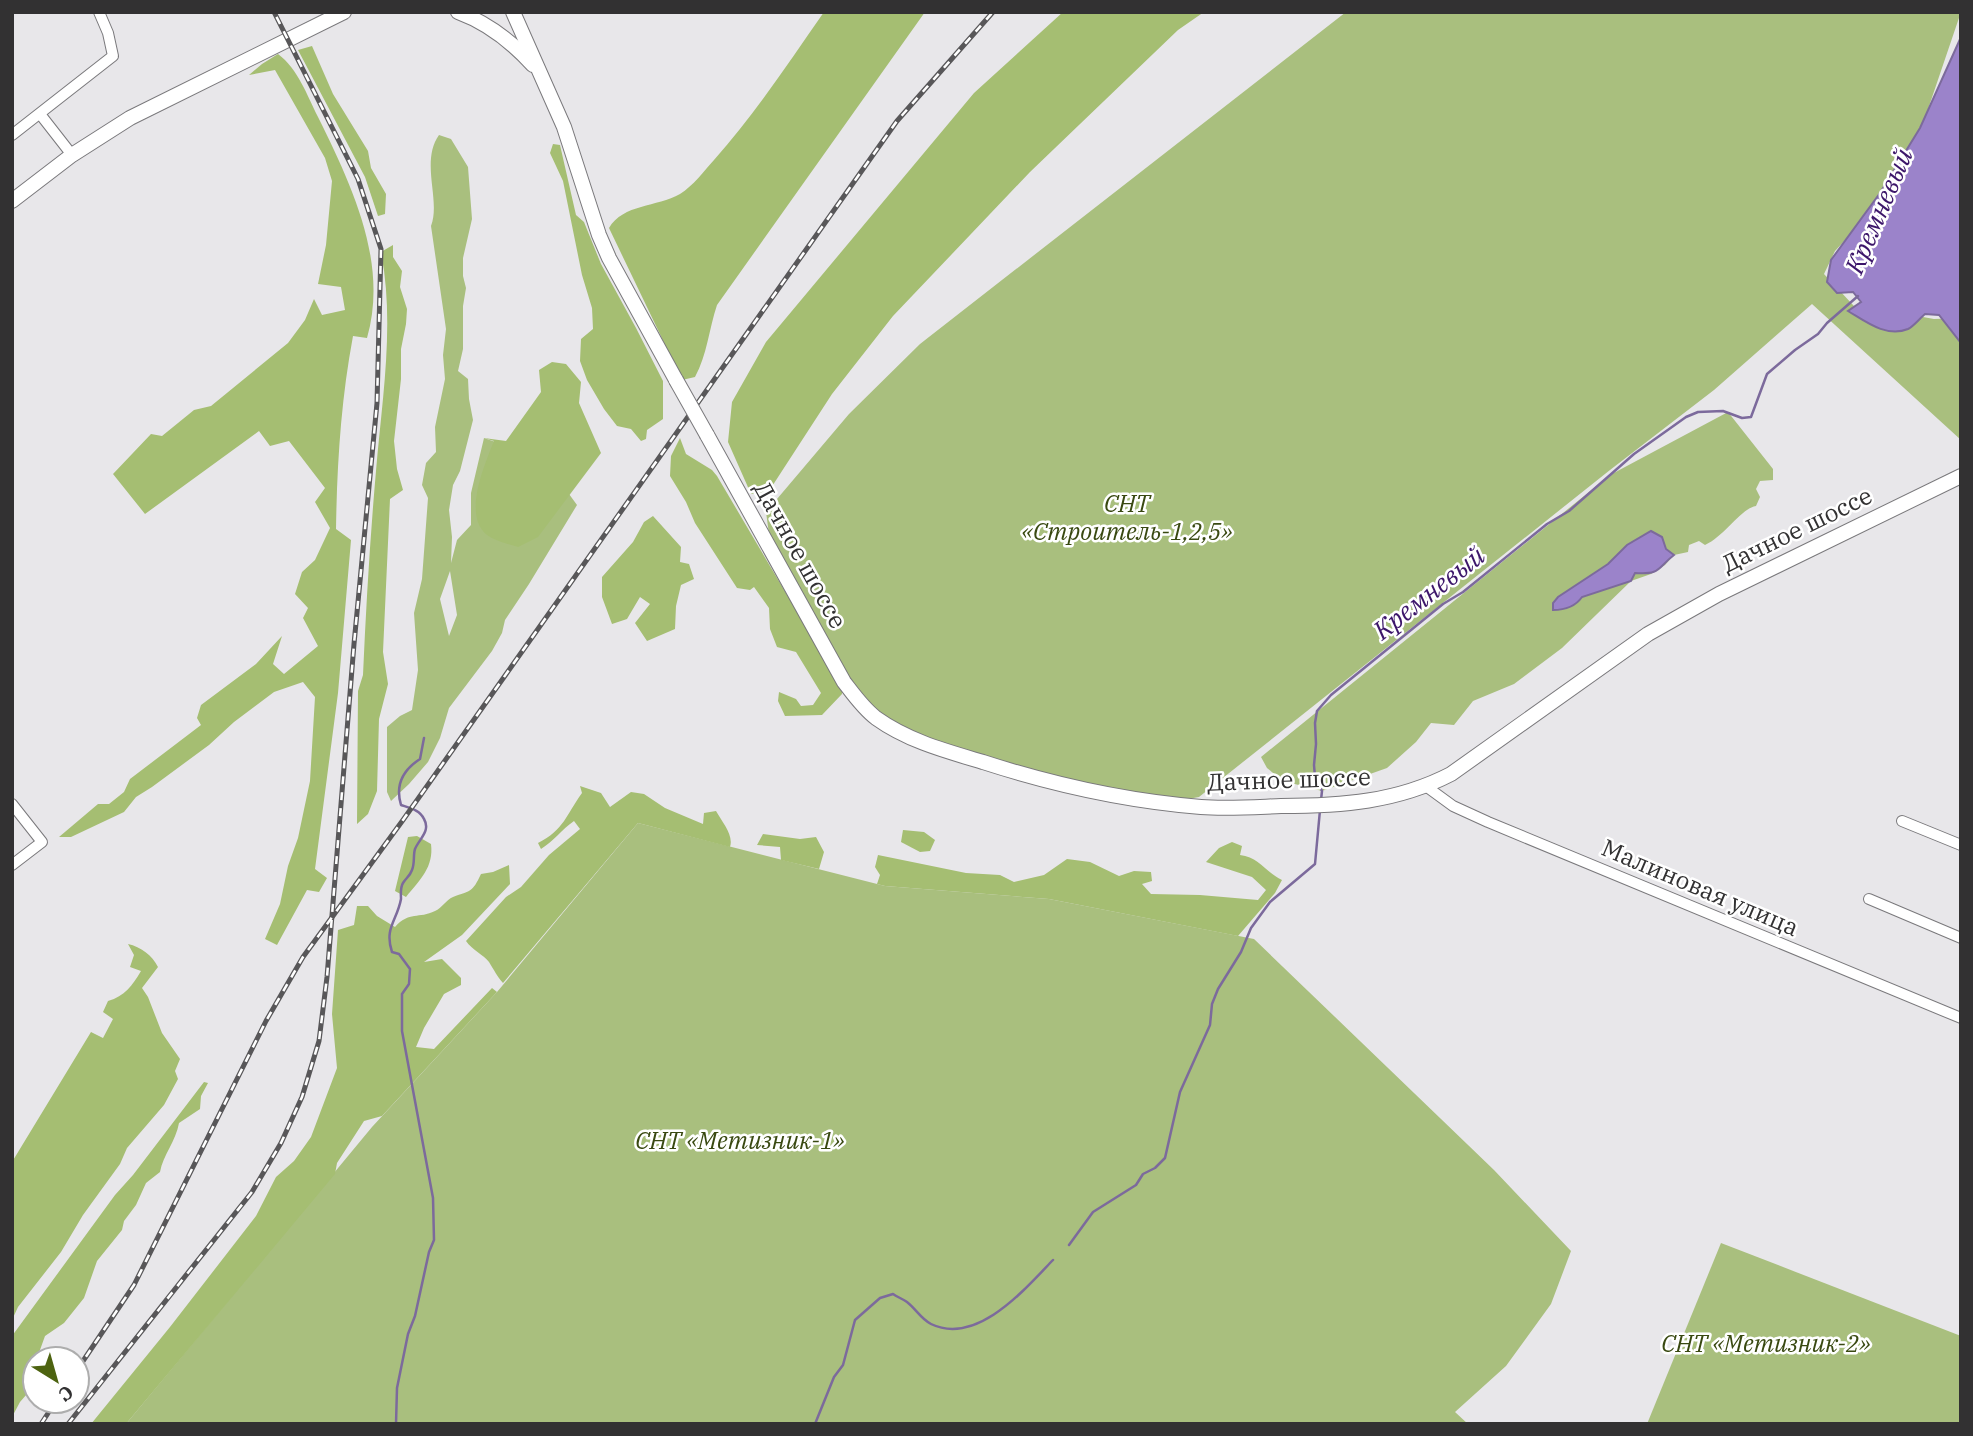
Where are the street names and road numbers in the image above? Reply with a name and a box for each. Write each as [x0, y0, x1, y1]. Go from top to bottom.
street label: Дачное шоссе [747, 475, 855, 634]
street label: Дачное шоссе [1716, 479, 1877, 579]
street label: Дачное шоссе [1207, 760, 1371, 798]
street label: Малиновая улица [1597, 831, 1804, 943]

